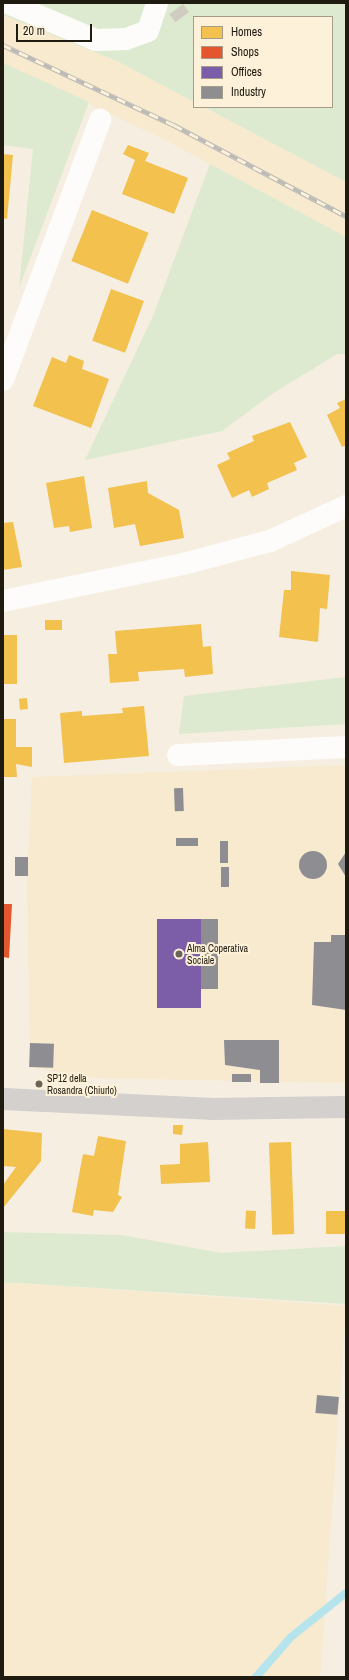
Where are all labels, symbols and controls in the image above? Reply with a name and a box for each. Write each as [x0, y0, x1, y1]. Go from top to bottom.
scale bar [18, 16, 94, 42]
legend [193, 16, 333, 108]
text: 20 m [23, 23, 45, 39]
text: Homes [231, 24, 262, 40]
text: Shops [231, 44, 259, 60]
text: Offices [231, 64, 262, 80]
text: Industry [231, 84, 266, 100]
place label: Alma Coperativa Sociale [187, 942, 248, 966]
marker: Alma Coperativa Sociale [174, 949, 184, 959]
place label: SP12 della Rosandra (Chiurlo) [47, 1072, 117, 1096]
marker: SP12 della Rosandra (Chiurlo) [34, 1079, 44, 1089]

